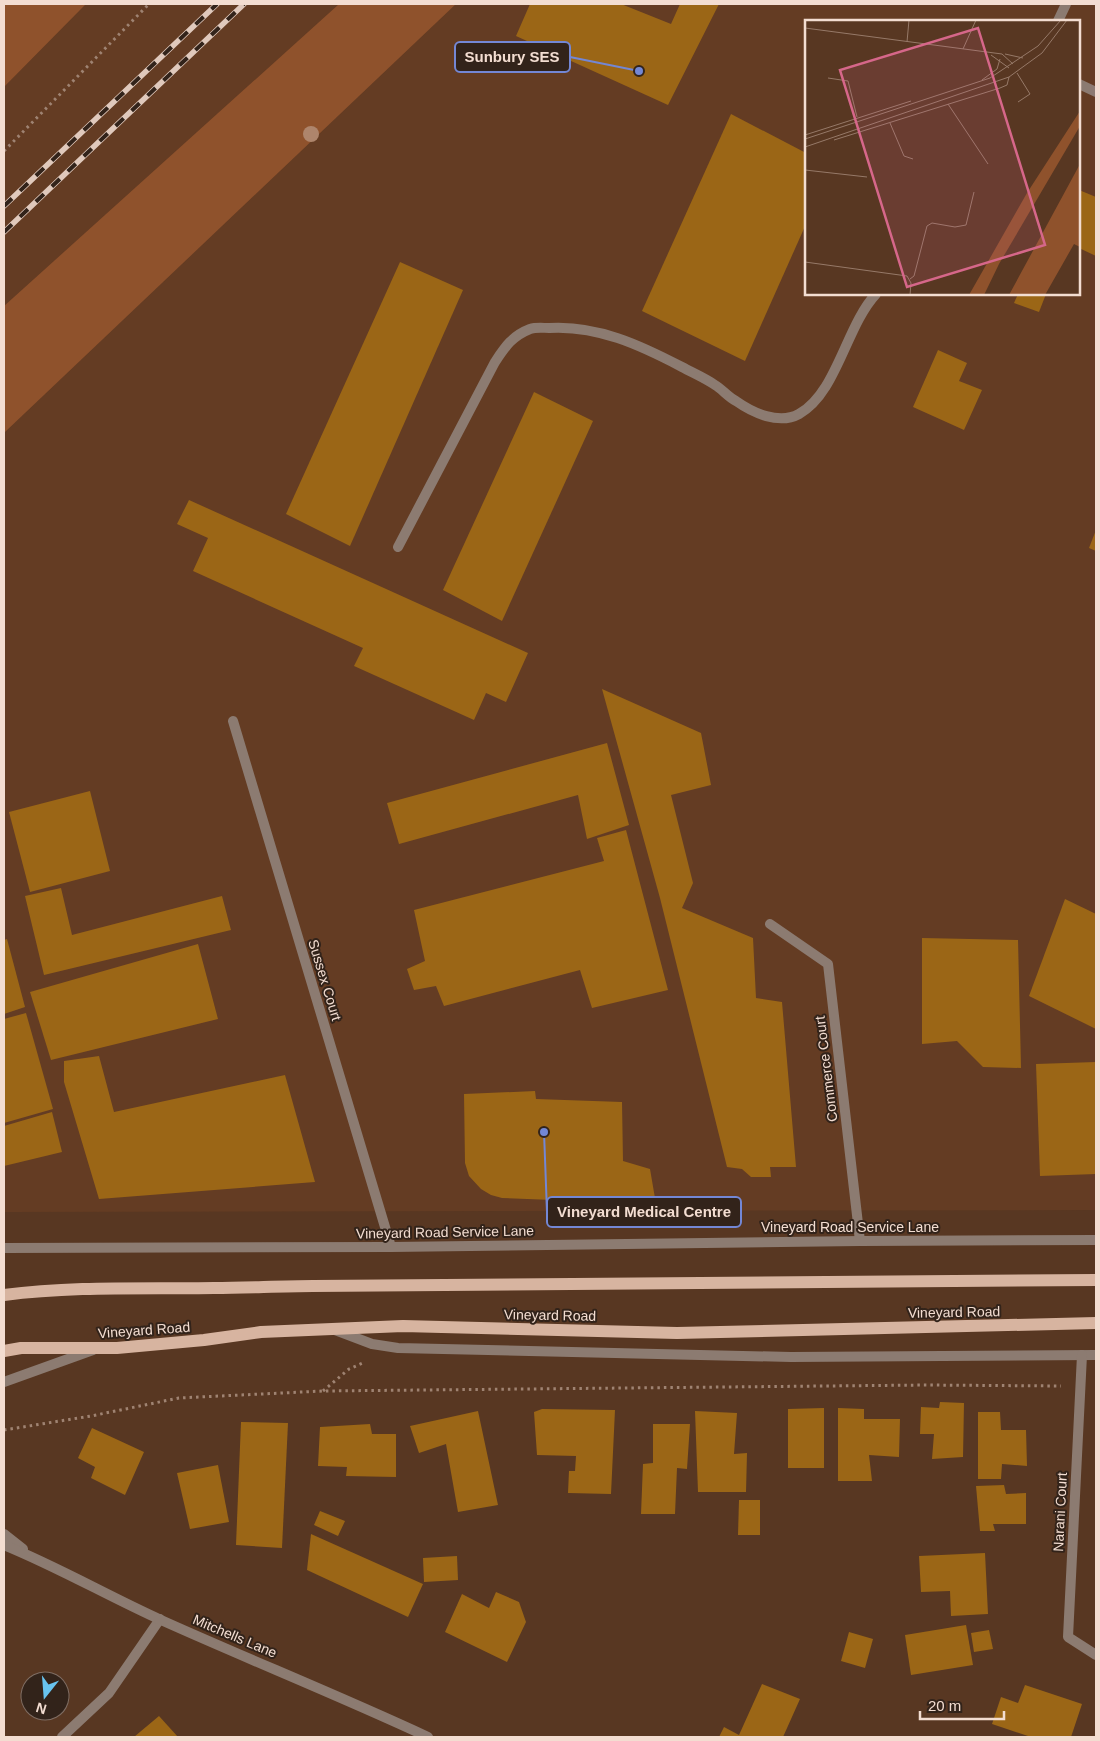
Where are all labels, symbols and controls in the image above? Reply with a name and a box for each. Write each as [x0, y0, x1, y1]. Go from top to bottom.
inset map [805, 20, 1080, 295]
callout: Sunbury SES [455, 42, 570, 72]
text: Sunbury SES [464, 48, 560, 65]
street label: Sussex Court [305, 937, 345, 1023]
street label: Commerce Court [812, 1015, 840, 1123]
callout: Vineyard Medical Centre [547, 1197, 741, 1227]
text: Vineyard Medical Centre [557, 1203, 731, 1220]
street label: Vineyard Road Service Lane [761, 1219, 939, 1235]
street label: Vineyard Road Service Lane [356, 1222, 534, 1242]
street label: Vineyard Road [908, 1303, 1000, 1321]
street label: Vineyard Road [504, 1306, 596, 1324]
street label: Vineyard Road [97, 1319, 191, 1341]
street label: Narani Court [1050, 1472, 1070, 1552]
street label: Mitchells Lane [191, 1611, 280, 1661]
north arrow [20, 1671, 70, 1721]
scale bar [920, 1688, 1004, 1720]
text: 20 m [928, 1697, 961, 1714]
text: N [34, 1699, 48, 1718]

